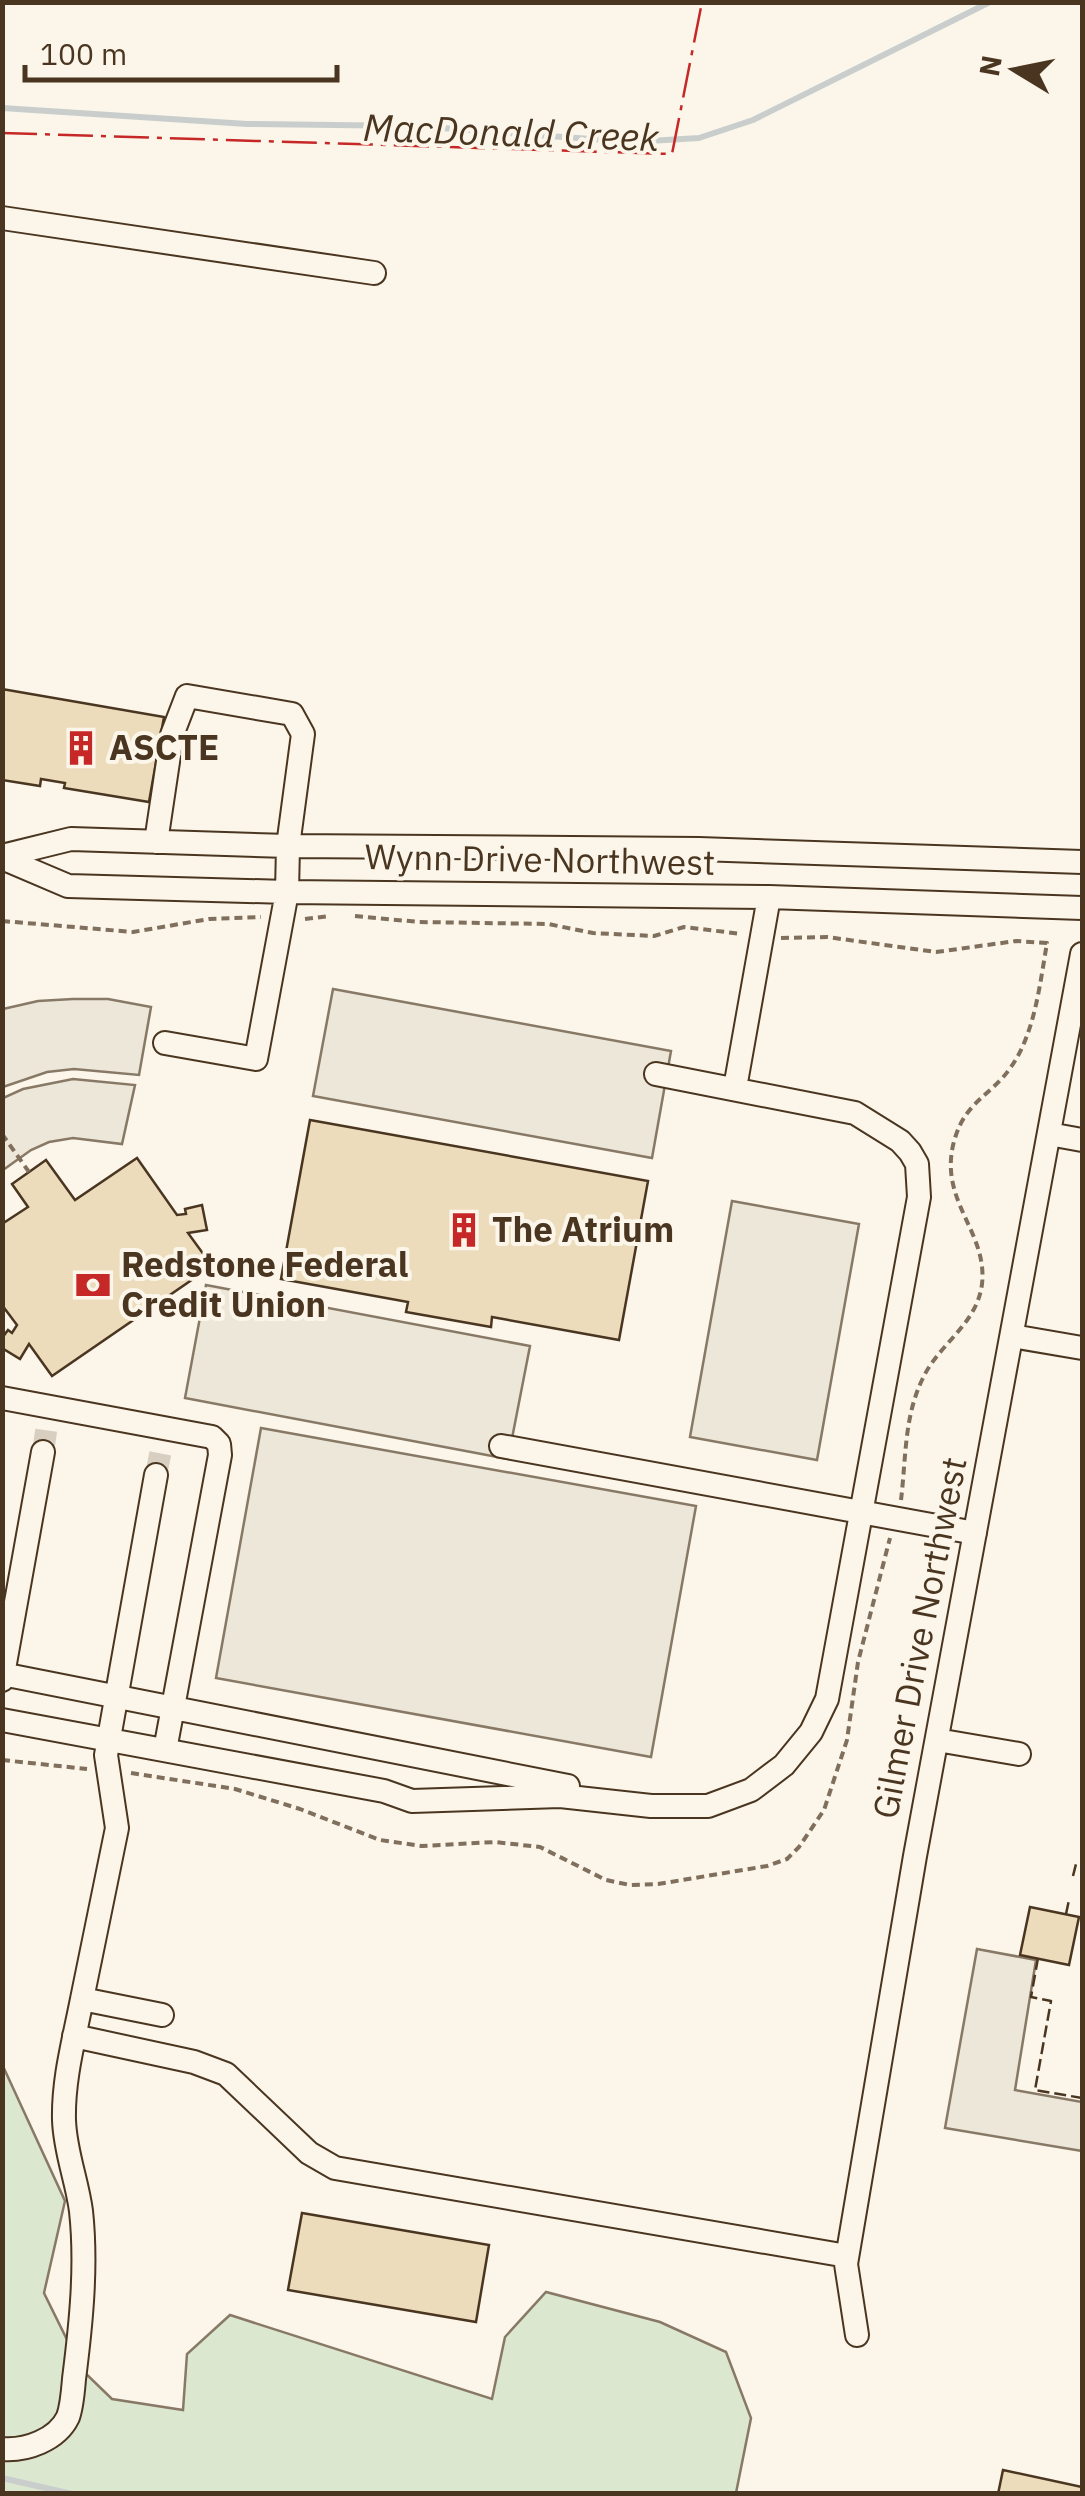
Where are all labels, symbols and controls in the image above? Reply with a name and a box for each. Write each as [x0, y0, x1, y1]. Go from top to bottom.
scale bar [25, 20, 338, 82]
north arrow [965, 20, 1065, 120]
text: 100 m [40, 34, 127, 73]
text: N [970, 52, 1010, 79]
water label: MacDonald Creek [362, 102, 661, 161]
place label: ASCTE [109, 724, 219, 770]
building icon: ASCTE [62, 729, 100, 767]
street label: Wynn Drive Northwest [364, 833, 716, 885]
place label: The Atrium [492, 1206, 674, 1252]
building icon: The Atrium [445, 1211, 483, 1249]
place label: Redstone Federal Credit Union [121, 1241, 408, 1327]
bank icon: Redstone Federal Credit Union [74, 1266, 112, 1304]
street label: Gilmer Drive Northwest [861, 1453, 977, 1822]

